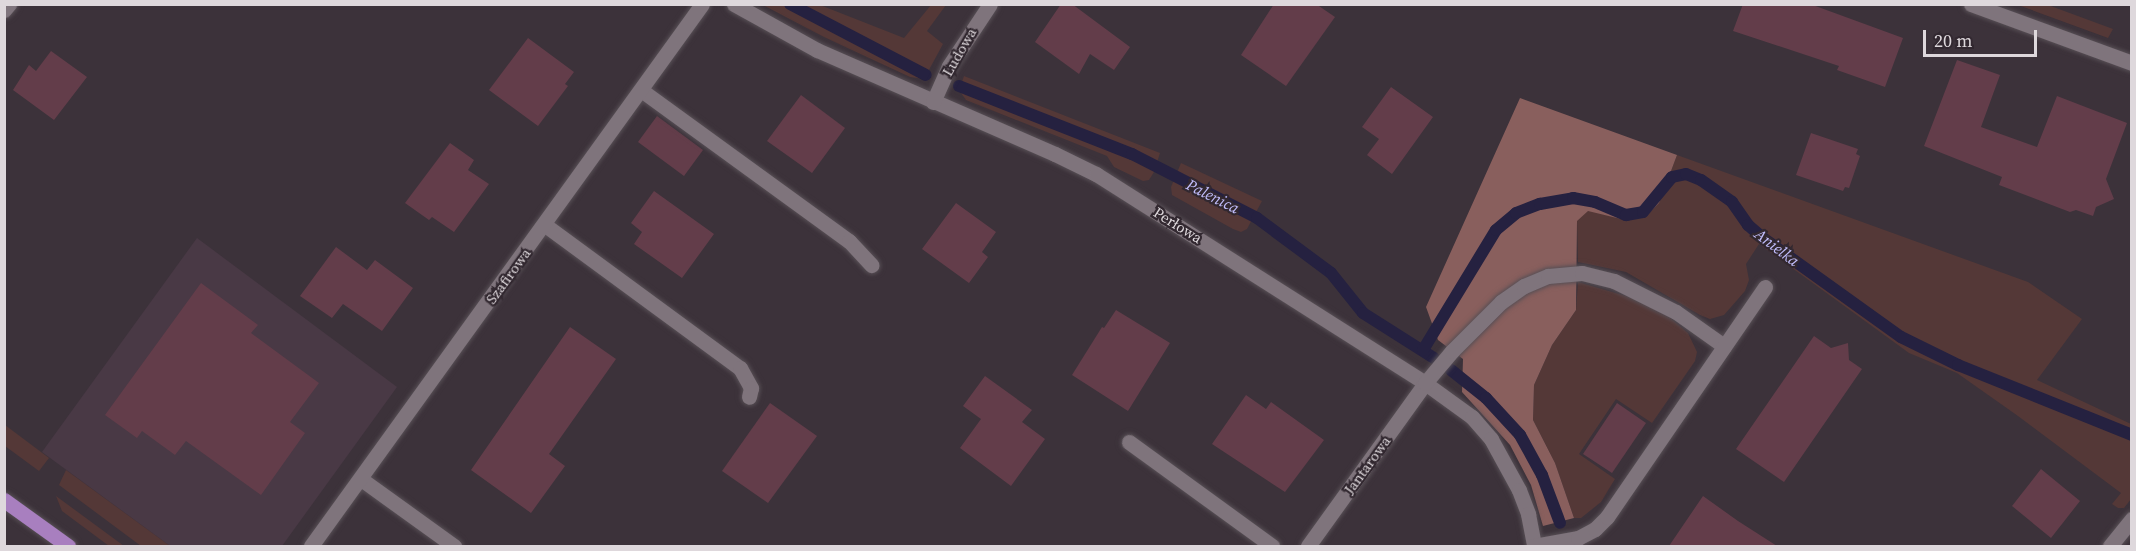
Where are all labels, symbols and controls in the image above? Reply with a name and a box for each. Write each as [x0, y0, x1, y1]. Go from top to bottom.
scale bar [1926, 18, 2040, 56]
street label: Ludowa [938, 25, 980, 79]
text: 20 m [1934, 28, 1972, 53]
water label: Palenica [1183, 175, 1243, 217]
street label: Perłowa [1150, 203, 1206, 247]
water label: Anielka [1751, 224, 1803, 270]
street label: Szafirowa [482, 245, 534, 307]
street label: Jantarowa [1340, 432, 1394, 498]

